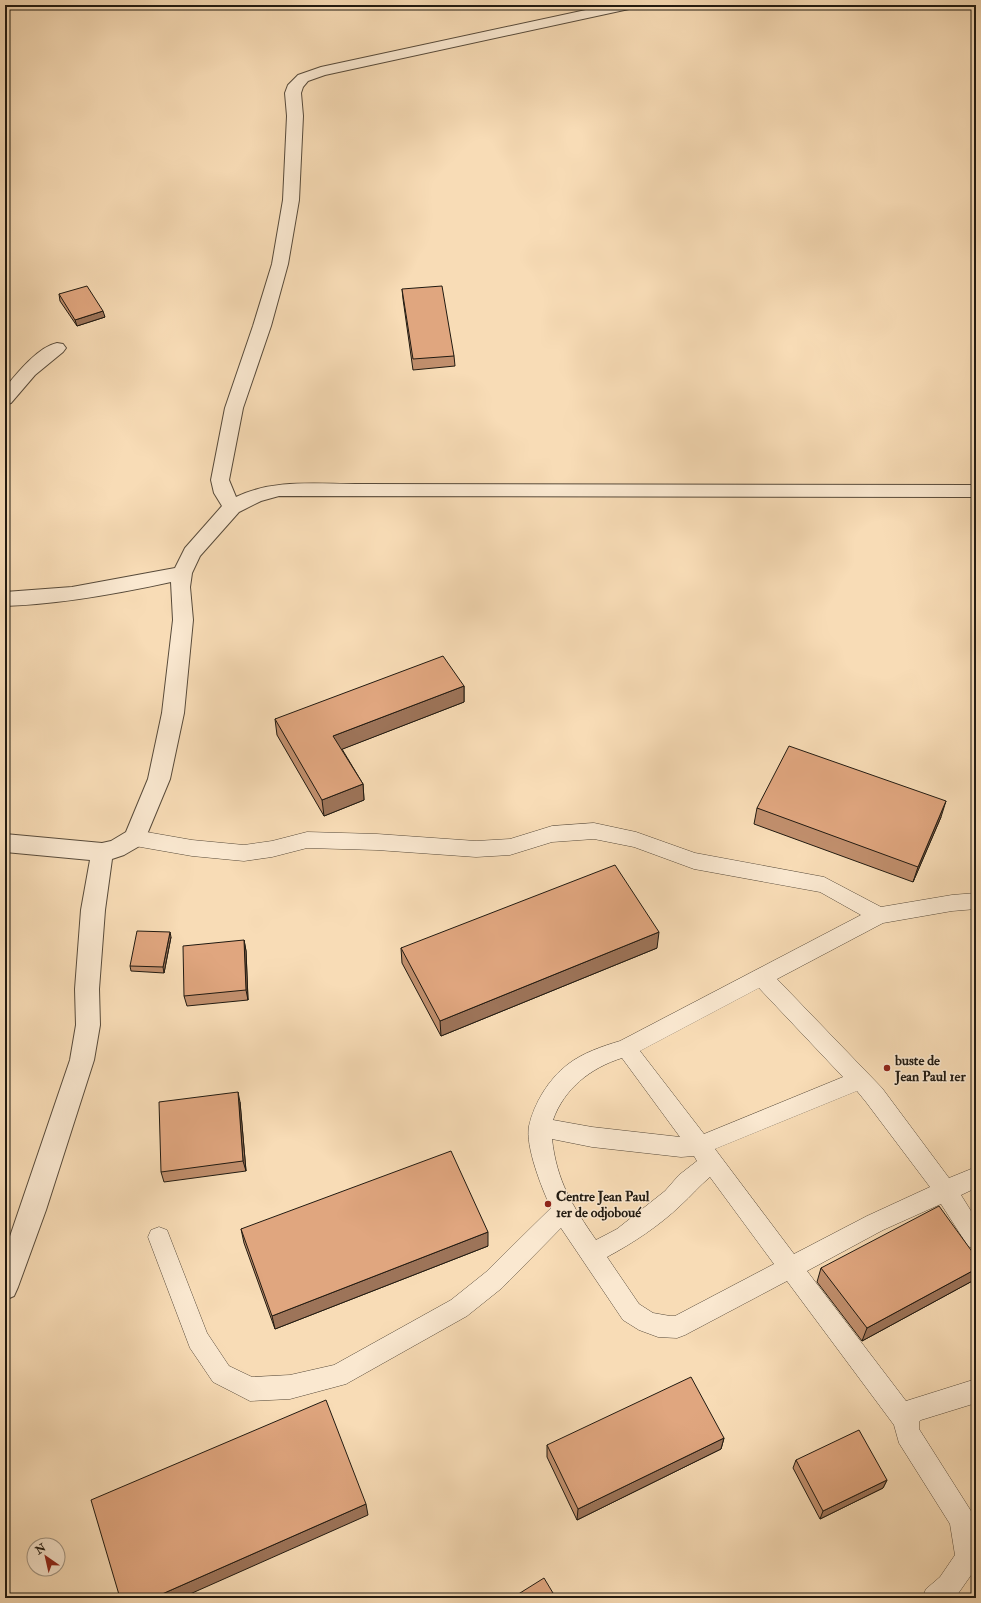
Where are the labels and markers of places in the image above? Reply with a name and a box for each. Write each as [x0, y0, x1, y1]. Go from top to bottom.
place label: buste de Jean Paul 1er [894, 1052, 966, 1086]
marker: buste de Jean Paul 1er [882, 1063, 892, 1073]
place label: Centre Jean Paul 1er de odjoboué [556, 1188, 650, 1221]
marker: Centre Jean Paul 1er de odjoboué [543, 1199, 553, 1209]

